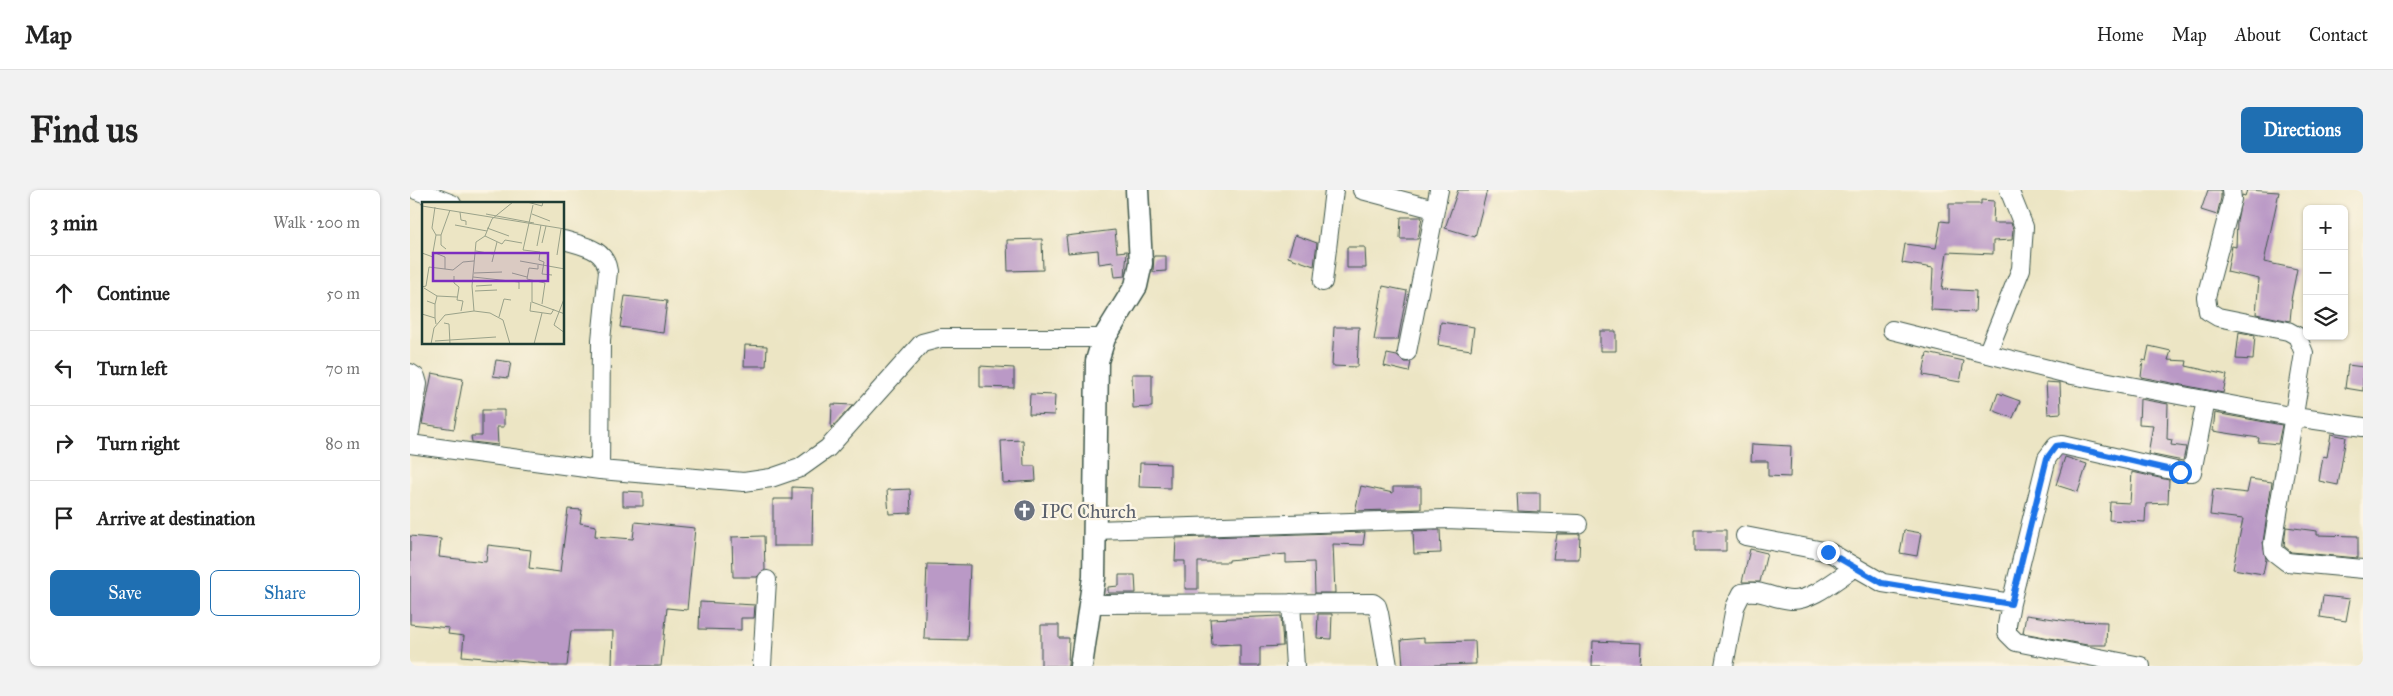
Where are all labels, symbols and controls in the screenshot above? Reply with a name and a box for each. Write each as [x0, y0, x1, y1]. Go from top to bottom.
text: Map [25, 20, 72, 50]
text: Home [2097, 24, 2144, 46]
text: Map [2172, 24, 2207, 46]
text: About [2235, 24, 2281, 46]
text: Contact [2309, 24, 2368, 46]
button: Directions [2241, 107, 2363, 153]
text: Find us [30, 109, 138, 152]
inset map [422, 202, 565, 345]
map controls [2303, 205, 2348, 340]
button: + [2303, 205, 2348, 250]
text: 3 min [50, 210, 98, 236]
text: Walk · 200 m [273, 213, 360, 232]
button: − [2303, 250, 2348, 295]
icon: ahead [50, 279, 78, 307]
text: Continue [97, 282, 170, 305]
text: 50 m [326, 284, 360, 303]
button: layers [2303, 295, 2348, 340]
icon: left [50, 354, 78, 382]
text: Turn left [97, 357, 167, 380]
text: 70 m [325, 359, 360, 378]
icon: right [50, 429, 78, 457]
text: Turn right [97, 432, 180, 455]
text: 80 m [325, 434, 360, 453]
route start [2169, 461, 2192, 484]
church icon: IPC Church [1013, 499, 1037, 523]
place label: IPC Church [1041, 500, 1137, 523]
icon: arrive [50, 504, 78, 532]
text: Arrive at destination [97, 507, 255, 530]
route end [1817, 541, 1840, 564]
button: Save [50, 570, 200, 616]
button: Share [210, 570, 360, 616]

